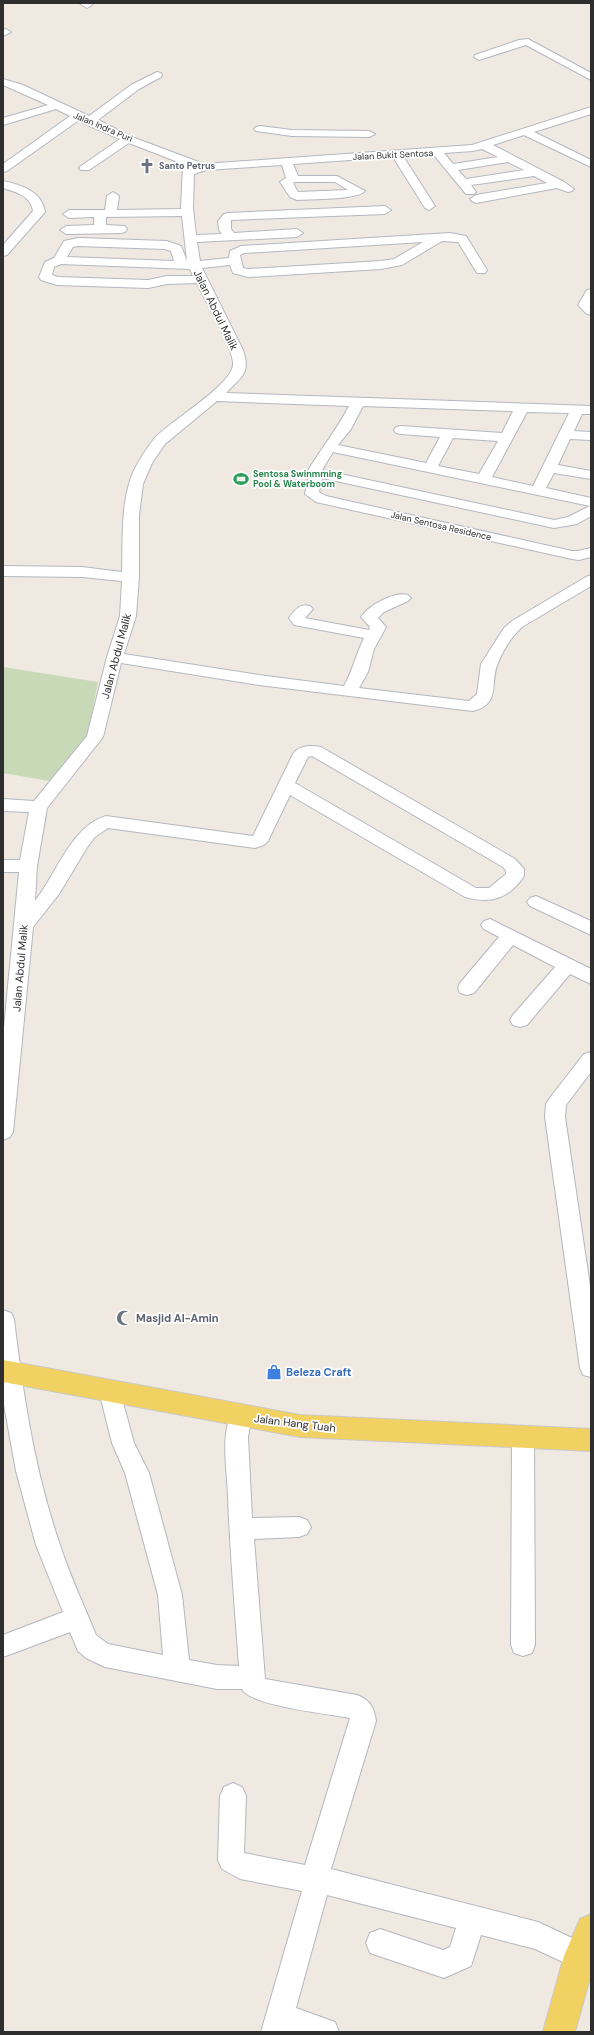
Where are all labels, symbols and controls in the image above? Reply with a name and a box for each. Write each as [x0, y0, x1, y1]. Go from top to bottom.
street label: Jalan Indra Puri [72, 109, 134, 145]
street label: Jalan Bukit Sentosa [352, 147, 434, 163]
church icon: Santo Petrus [138, 157, 156, 175]
place label: Santo Petrus [159, 160, 215, 172]
street label: Jalan Abdul Malik [190, 267, 242, 353]
place label: Sentosa Swinmming Pool & Waterboom [253, 468, 342, 490]
sports icon: Sentosa Swinmming Pool & Waterboom [232, 470, 250, 488]
street label: Jalan Sentosa Residence [389, 509, 493, 543]
street label: Jalan Abdul Malik [98, 611, 134, 700]
street label: Jalan Abdul Malik [9, 923, 31, 1012]
mosque icon: Masjid Al-Amin [115, 1309, 133, 1327]
place label: Masjid Al-Amin [136, 1311, 219, 1325]
shop icon: Beleza Craft [265, 1363, 283, 1381]
place label: Beleza Craft [286, 1365, 352, 1379]
street label: Jalan Hang Tuah [253, 1411, 337, 1435]

